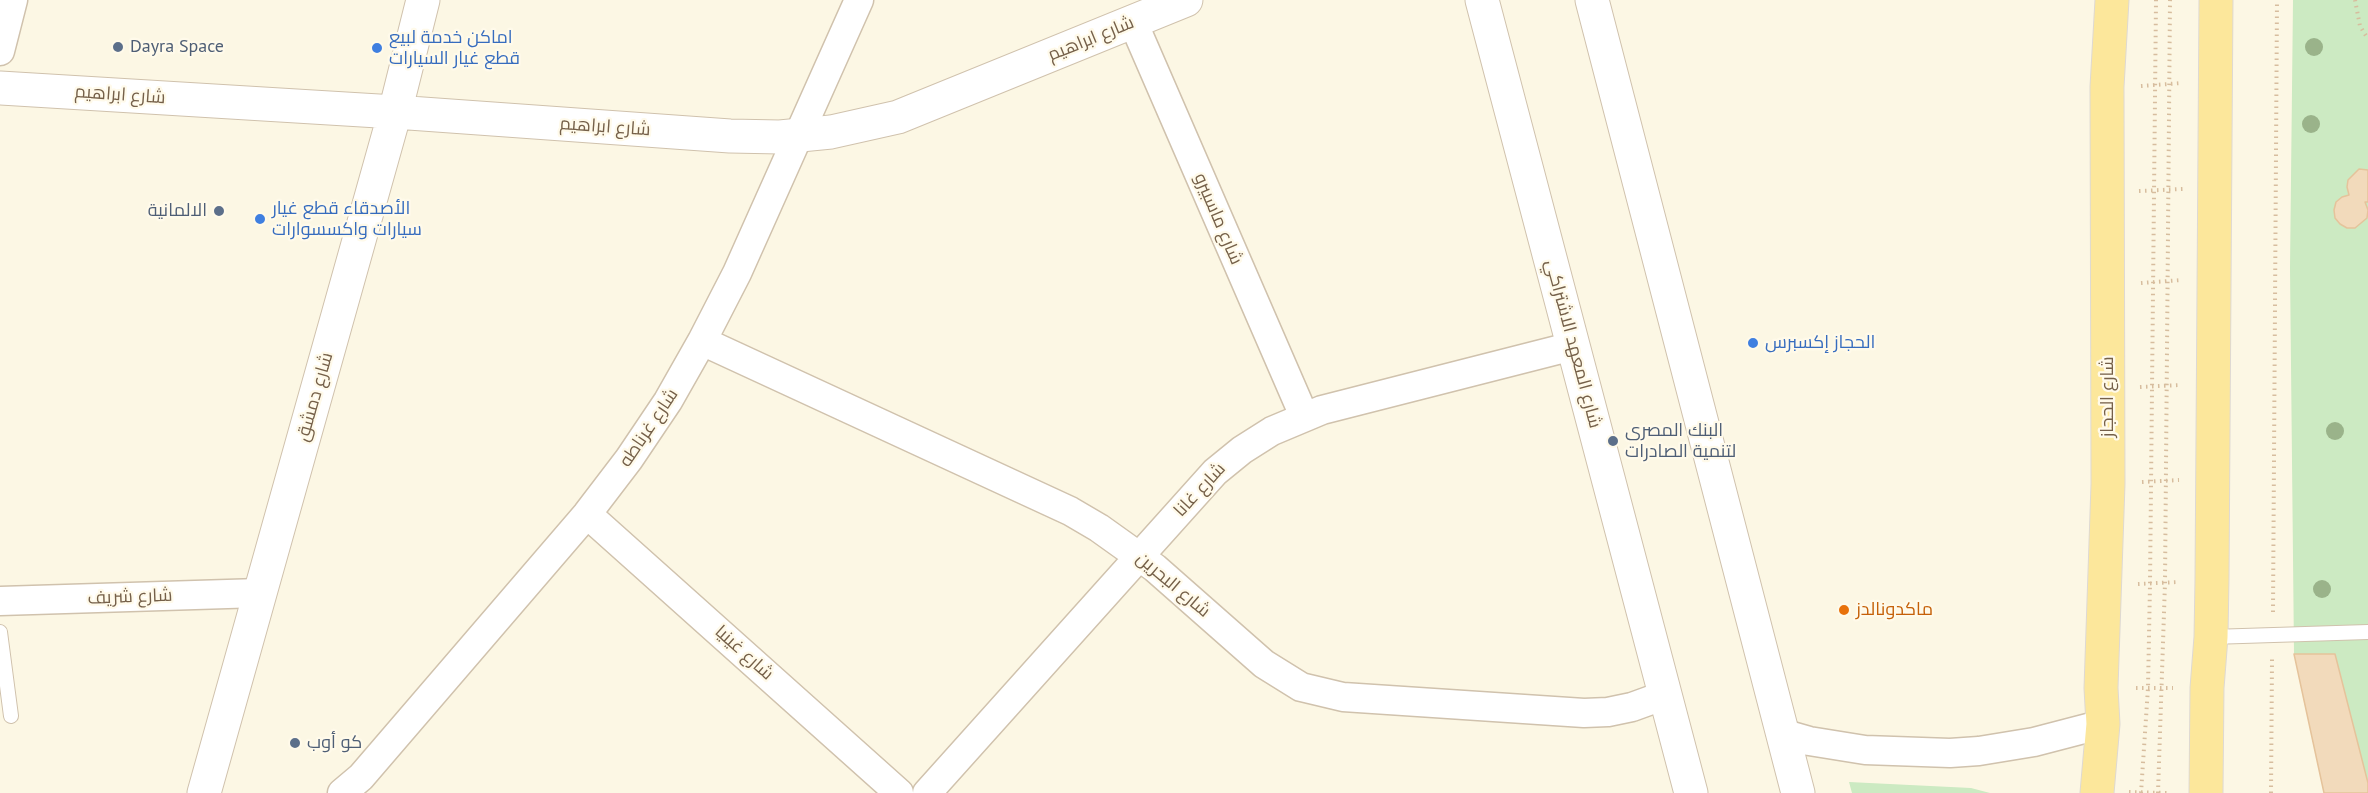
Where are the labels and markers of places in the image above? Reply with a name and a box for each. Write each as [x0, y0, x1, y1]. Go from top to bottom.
place label: اماكن خدمة لبيع قطع غيار السيارات [389, 27, 520, 70]
place label: Dayra Space [130, 36, 224, 58]
marker: Dayra Space [111, 40, 125, 54]
marker: اماكن خدمة لبيع قطع غيار السيارات [370, 41, 384, 55]
place label: الأصدقاء قطع غيار سيارات واكسسوارات [272, 198, 422, 240]
place label: الالمانية [148, 200, 207, 222]
marker: الالمانية [212, 204, 226, 218]
marker: الأصدقاء قطع غيار سيارات واكسسوارات [253, 212, 267, 226]
place label: الحجاز إكسبرس [1765, 332, 1875, 354]
marker: الحجاز إكسبرس [1746, 336, 1760, 350]
place label: البنك المصرى لتنمية الصادرات [1625, 420, 1736, 462]
marker: البنك المصرى لتنمية الصادرات [1606, 434, 1620, 448]
place label: ماكدونالدز [1856, 599, 1933, 621]
marker: ماكدونالدز [1837, 603, 1851, 617]
place label: كو أوب [307, 732, 362, 754]
marker: كو أوب [288, 736, 302, 750]

